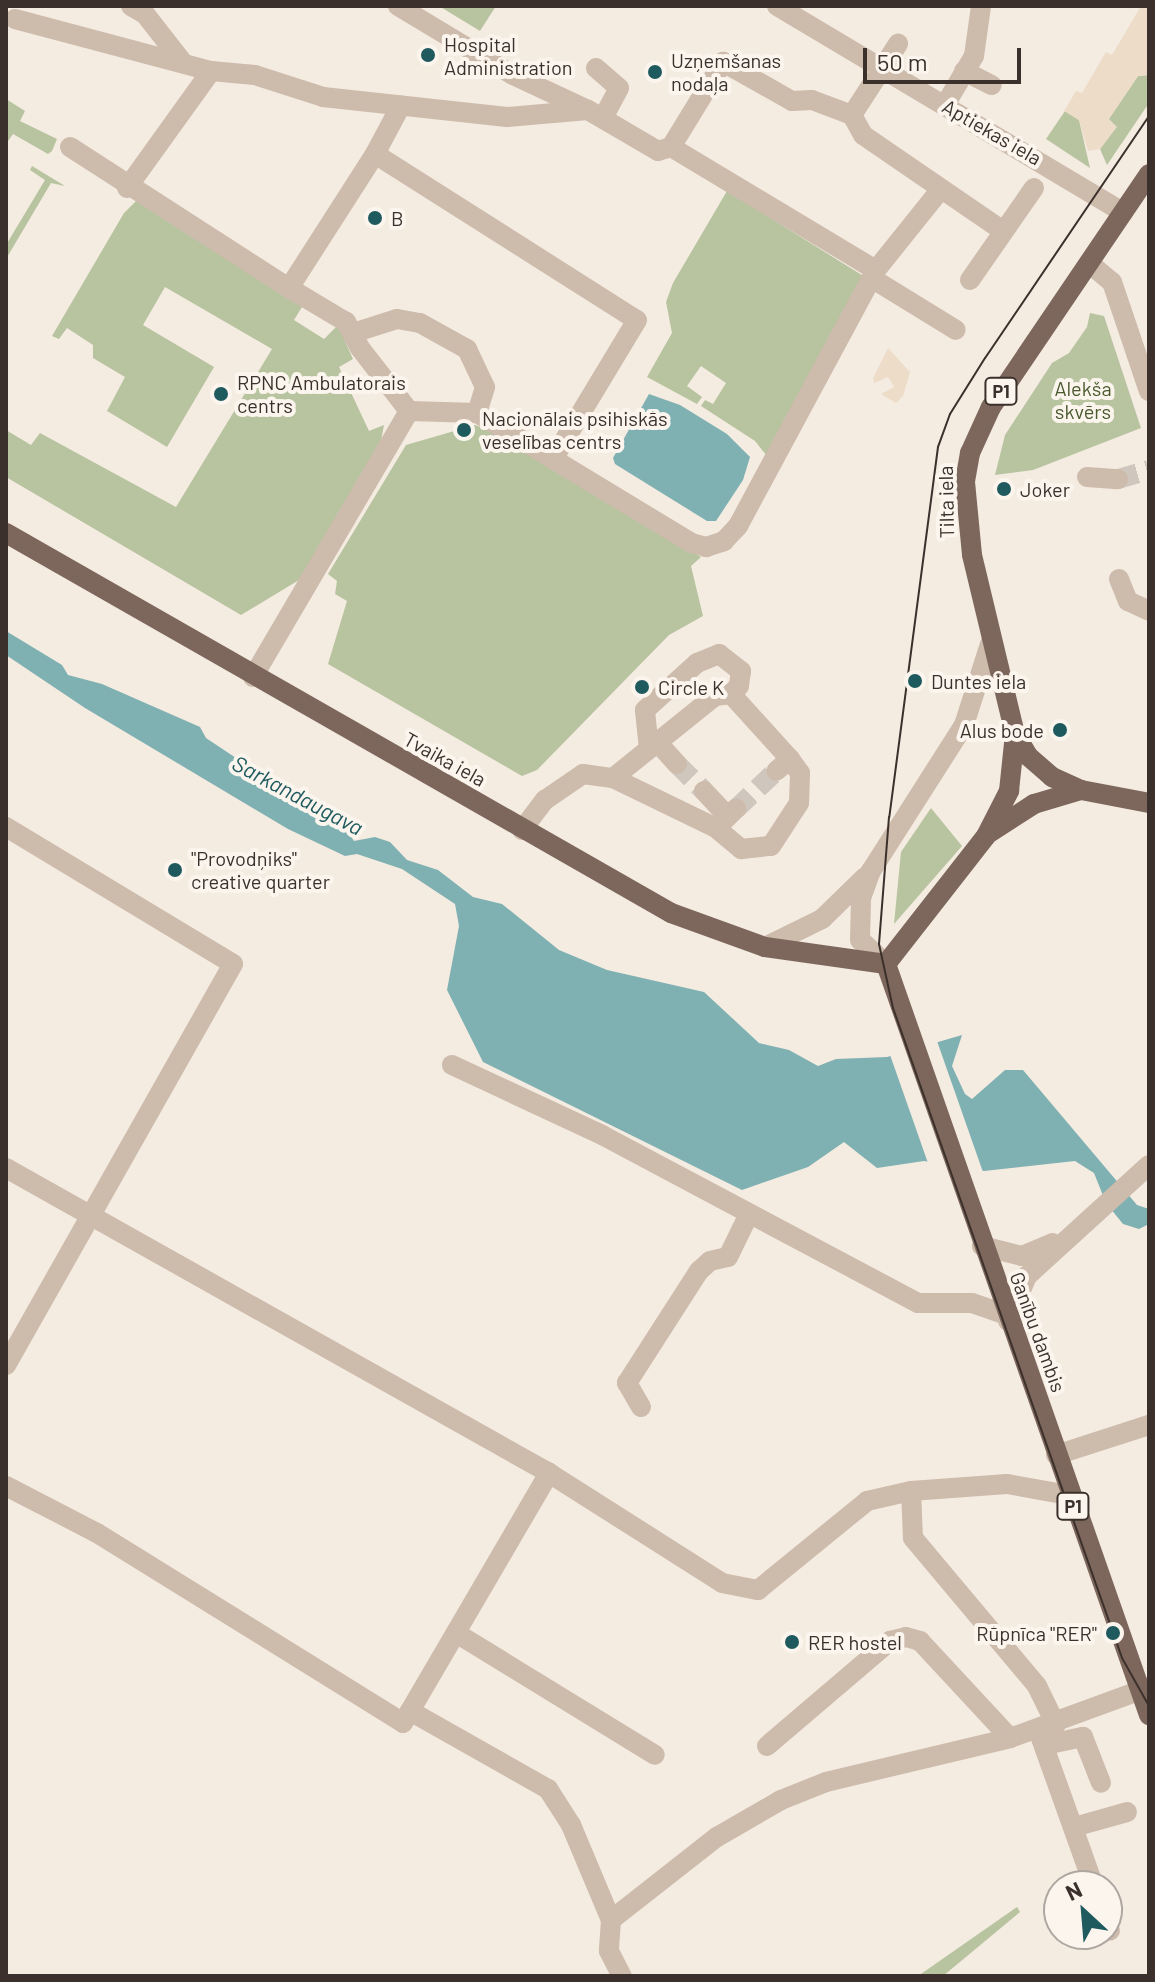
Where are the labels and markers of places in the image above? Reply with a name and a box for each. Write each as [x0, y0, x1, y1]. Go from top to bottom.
place label: Hospital Administration [444, 32, 573, 79]
marker: Hospital Administration [419, 46, 437, 64]
place label: Uzņemšanas nodaļa [671, 48, 781, 95]
marker: Uzņemšanas nodaļa [646, 63, 664, 81]
place label: B [391, 206, 404, 230]
marker: B [366, 209, 384, 227]
place label: RPNC Ambulatorais centrs [237, 370, 406, 417]
marker: RPNC Ambulatorais centrs [212, 385, 230, 403]
place label: Nacionālais psihiskās veselības centrs [482, 406, 668, 453]
marker: Nacionālais psihiskās veselības centrs [453, 419, 475, 441]
place label: Joker [1020, 477, 1070, 501]
marker: Joker [995, 480, 1013, 498]
place label: Duntes iela [931, 669, 1026, 693]
marker: Duntes iela [906, 672, 924, 690]
place label: Circle K [658, 675, 724, 699]
marker: Circle K [633, 678, 651, 696]
place label: Alus bode [960, 718, 1044, 742]
marker: Alus bode [1051, 721, 1069, 739]
place label: "Provodņiks" creative quarter [191, 846, 330, 893]
marker: "Provodņiks" creative quarter [166, 861, 184, 879]
place label: Rūpnīca "RER" [976, 1621, 1097, 1645]
marker: Rūpnīca "RER" [1104, 1624, 1122, 1642]
place label: RER hostel [808, 1630, 902, 1654]
marker: RER hostel [783, 1633, 801, 1651]

